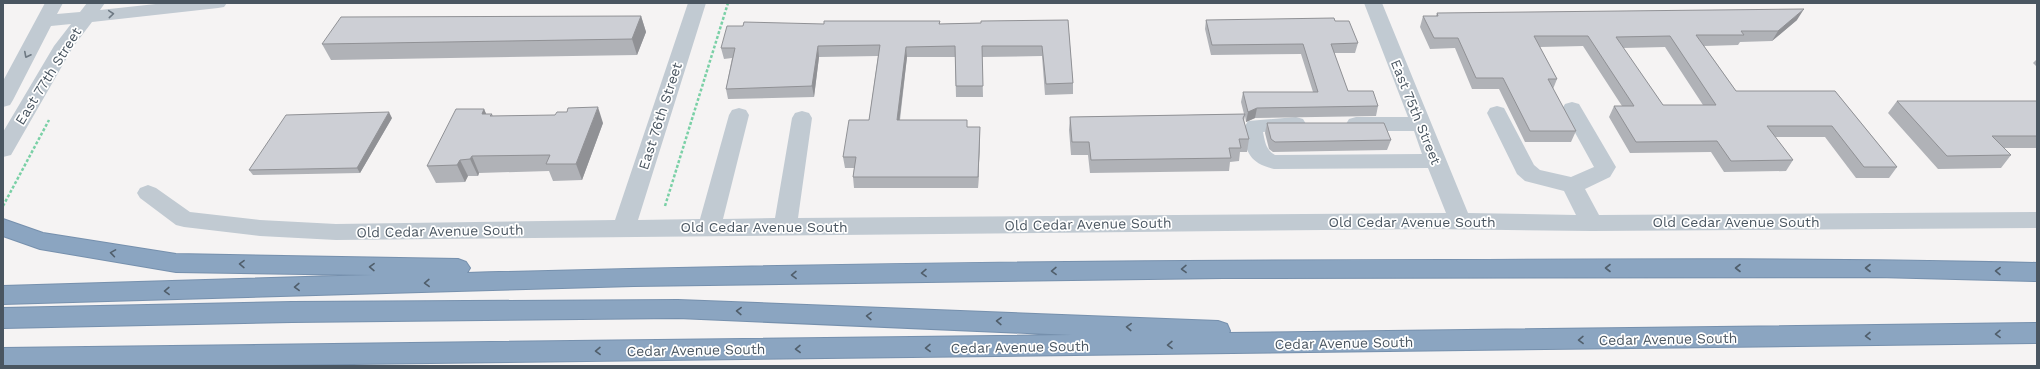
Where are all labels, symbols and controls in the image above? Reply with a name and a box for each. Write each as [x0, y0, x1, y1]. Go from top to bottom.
one-way arrow [108, 10, 114, 19]
street label: East 77th Street [12, 24, 84, 128]
one-way arrow [24, 51, 32, 58]
street label: East 75th Street [1388, 57, 1444, 167]
street label: East 76th Street [635, 60, 685, 172]
street label: Old Cedar Avenue South [1328, 214, 1496, 230]
street label: Old Cedar Avenue South [1652, 214, 1820, 230]
street label: Old Cedar Avenue South [1004, 215, 1172, 233]
street label: Old Cedar Avenue South [680, 219, 848, 235]
street label: Old Cedar Avenue South [356, 222, 524, 240]
one-way arrow [110, 249, 116, 258]
one-way arrow [239, 260, 245, 269]
one-way arrow [369, 263, 375, 271]
one-way arrow [1605, 264, 1611, 272]
one-way arrow [1735, 264, 1741, 272]
one-way arrow [1865, 264, 1871, 272]
one-way arrow [1181, 265, 1187, 273]
one-way arrow [1051, 267, 1057, 275]
one-way arrow [1995, 267, 2001, 275]
one-way arrow [921, 269, 927, 277]
one-way arrow [791, 271, 797, 279]
one-way arrow [424, 279, 430, 287]
one-way arrow [294, 283, 300, 291]
one-way arrow [164, 286, 170, 295]
one-way arrow [736, 307, 742, 315]
one-way arrow [866, 312, 872, 320]
one-way arrow [996, 317, 1002, 325]
one-way arrow [1126, 322, 1132, 331]
street label: Cedar Avenue South [1598, 330, 1738, 348]
one-way arrow [1995, 330, 2001, 338]
one-way arrow [1865, 332, 1871, 340]
street label: Cedar Avenue South [1274, 334, 1414, 352]
one-way arrow [1578, 336, 1584, 344]
street label: Cedar Avenue South [950, 338, 1090, 356]
street label: Cedar Avenue South [626, 341, 766, 359]
one-way arrow [1167, 341, 1173, 349]
one-way arrow [925, 344, 931, 352]
one-way arrow [795, 345, 801, 353]
one-way arrow [595, 347, 601, 355]

